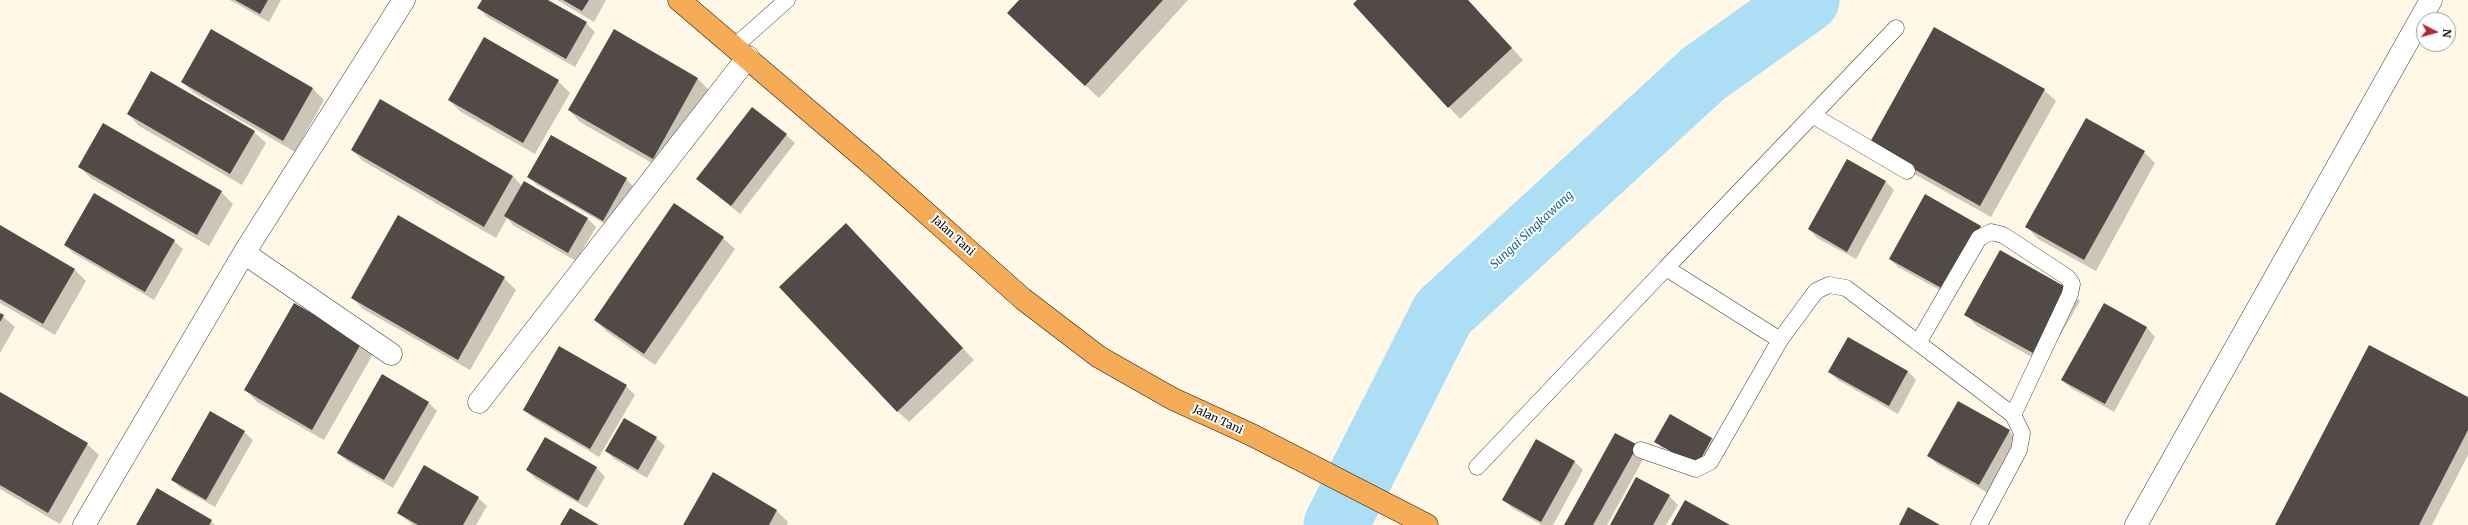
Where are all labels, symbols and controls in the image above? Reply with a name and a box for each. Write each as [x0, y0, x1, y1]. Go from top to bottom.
north arrow [2416, 12, 2456, 52]
text: N [2440, 28, 2454, 38]
water label: Sungai Singkawang [1488, 188, 1576, 272]
street label: Jalan Tani [929, 213, 977, 259]
street label: Jalan Tani [1191, 403, 1245, 437]

